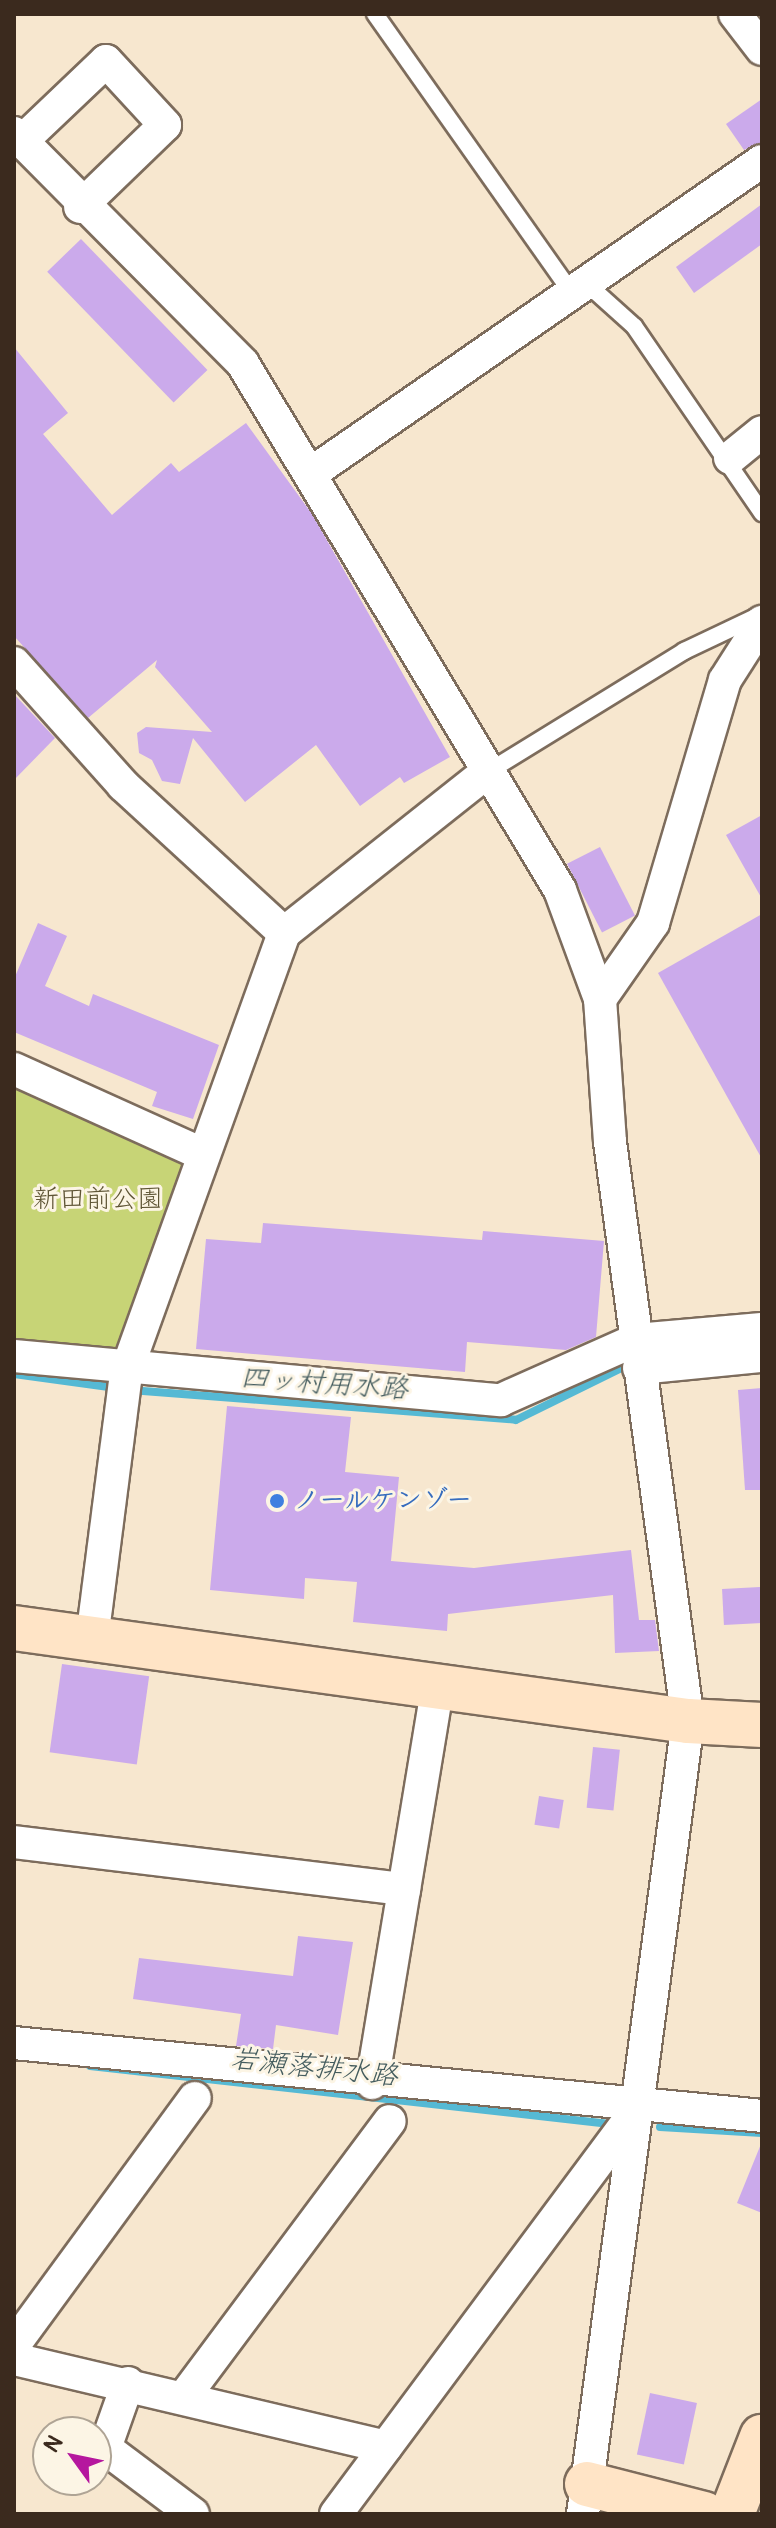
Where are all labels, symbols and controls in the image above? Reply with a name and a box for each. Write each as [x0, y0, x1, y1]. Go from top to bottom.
park label: 新田前公園 [33, 1184, 163, 1216]
water label: 四ッ村用水路 [239, 1361, 409, 1407]
place label: ノールケンゾー [293, 1485, 473, 1517]
marker: ノールケンゾー [268, 1492, 286, 1510]
water label: 岩瀬落排水路 [229, 2043, 399, 2093]
north arrow [32, 2416, 112, 2496]
text: N [38, 2430, 69, 2458]

